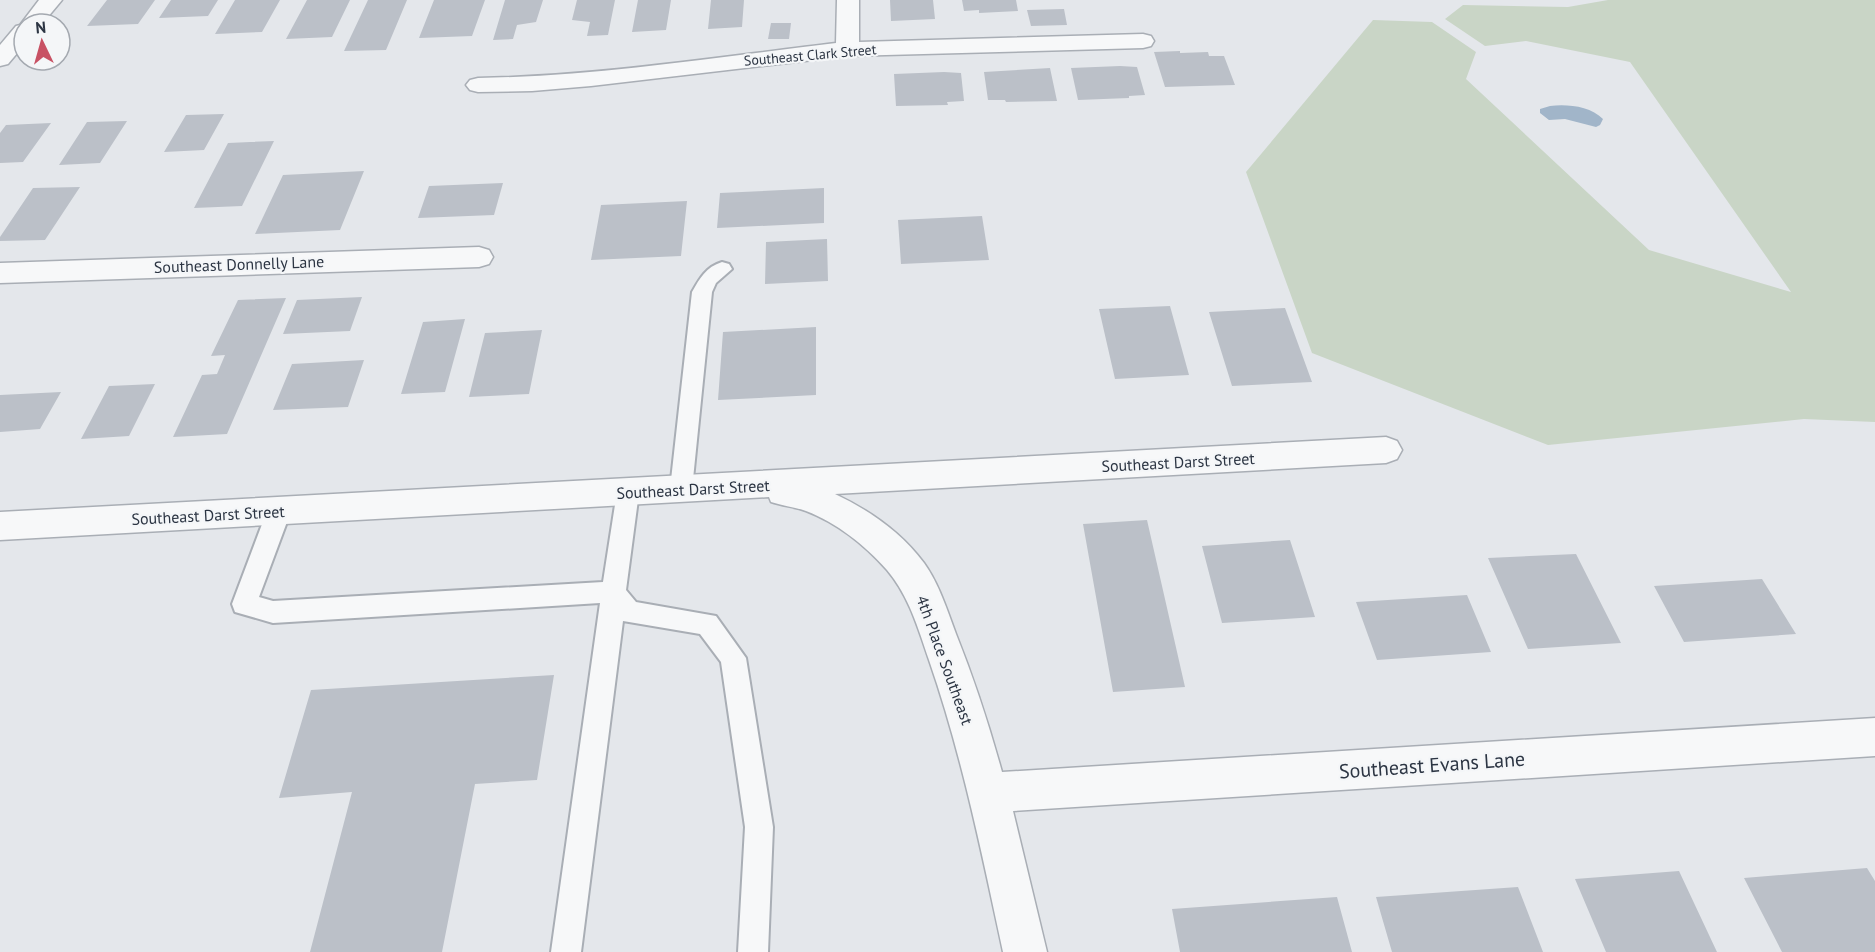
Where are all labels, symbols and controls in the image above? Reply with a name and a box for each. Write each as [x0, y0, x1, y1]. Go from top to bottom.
north arrow [12, 12, 72, 72]
text: N [35, 17, 47, 37]
street label: Southeast Clark Street [743, 40, 877, 70]
street label: Southeast Donnelly Lane [154, 251, 324, 277]
street label: Southeast Darst Street [1101, 448, 1256, 476]
street label: Southeast Darst Street [616, 475, 771, 503]
street label: Southeast Darst Street [131, 501, 286, 529]
street label: 4th Place Southeast [912, 593, 978, 728]
street label: Southeast Evans Lane [1338, 746, 1526, 784]

